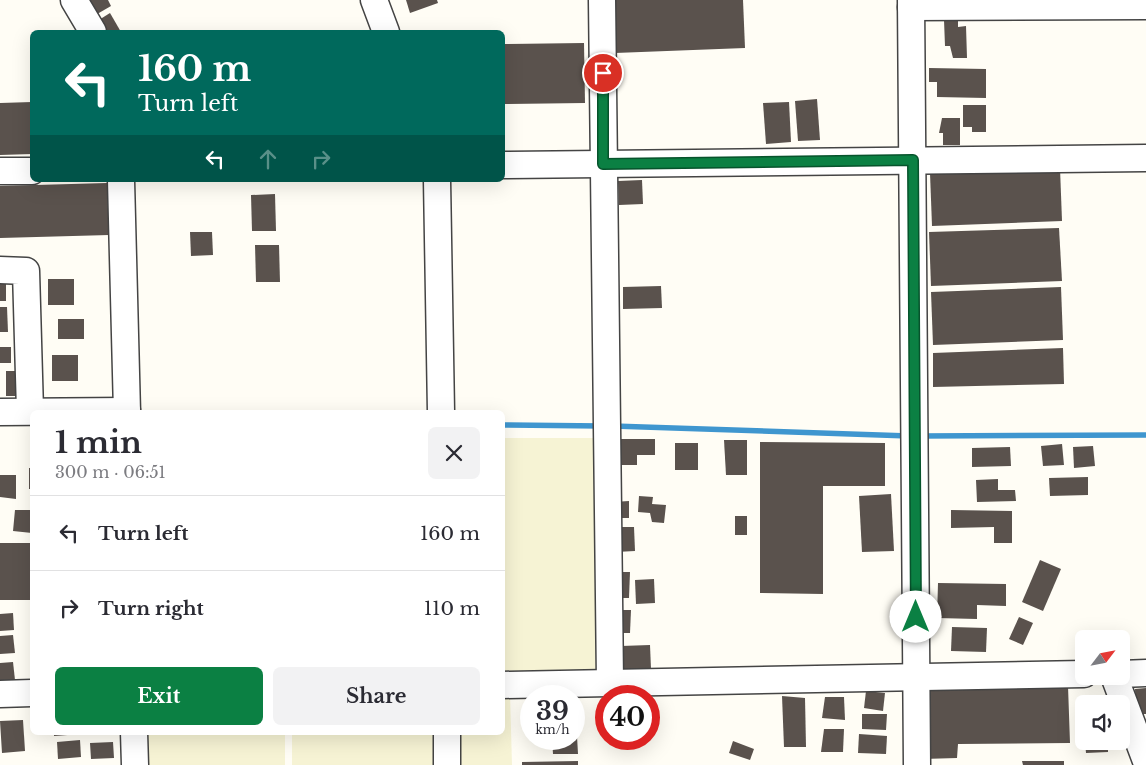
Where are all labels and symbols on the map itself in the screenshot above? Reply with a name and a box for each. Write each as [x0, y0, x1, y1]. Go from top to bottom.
pin [582, 52, 624, 94]
position arrow [889, 590, 941, 642]
north arrow [1075, 630, 1130, 685]
speed limit sign: 40 [595, 685, 660, 750]

